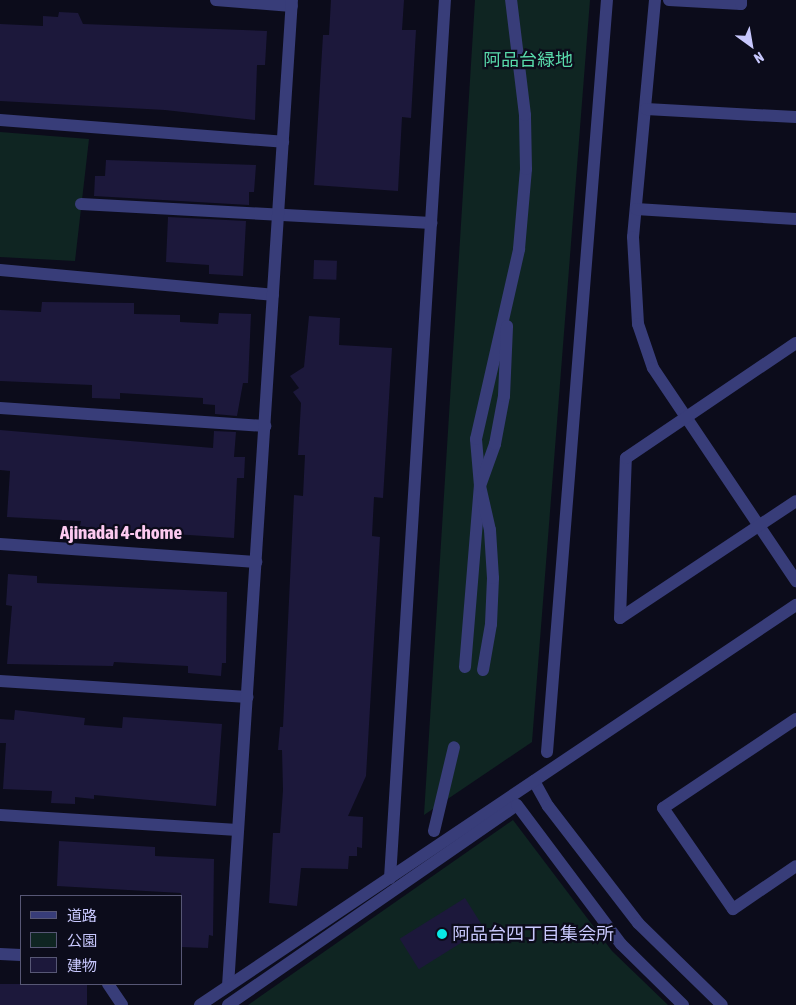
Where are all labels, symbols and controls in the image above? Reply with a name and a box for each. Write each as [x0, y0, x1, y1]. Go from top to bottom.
north arrow [726, 20, 776, 70]
park label: 阿品台緑地 [483, 49, 573, 71]
text: N [751, 49, 767, 67]
district label: Ajinadai 4-chome [60, 522, 182, 544]
legend [20, 895, 182, 985]
text: 道路 [67, 907, 97, 924]
place label: 阿品台四丁目集会所 [452, 923, 614, 945]
marker: 阿品台四丁目集会所 [436, 928, 448, 940]
text: 公園 [67, 932, 97, 949]
text: 建物 [67, 957, 97, 974]

